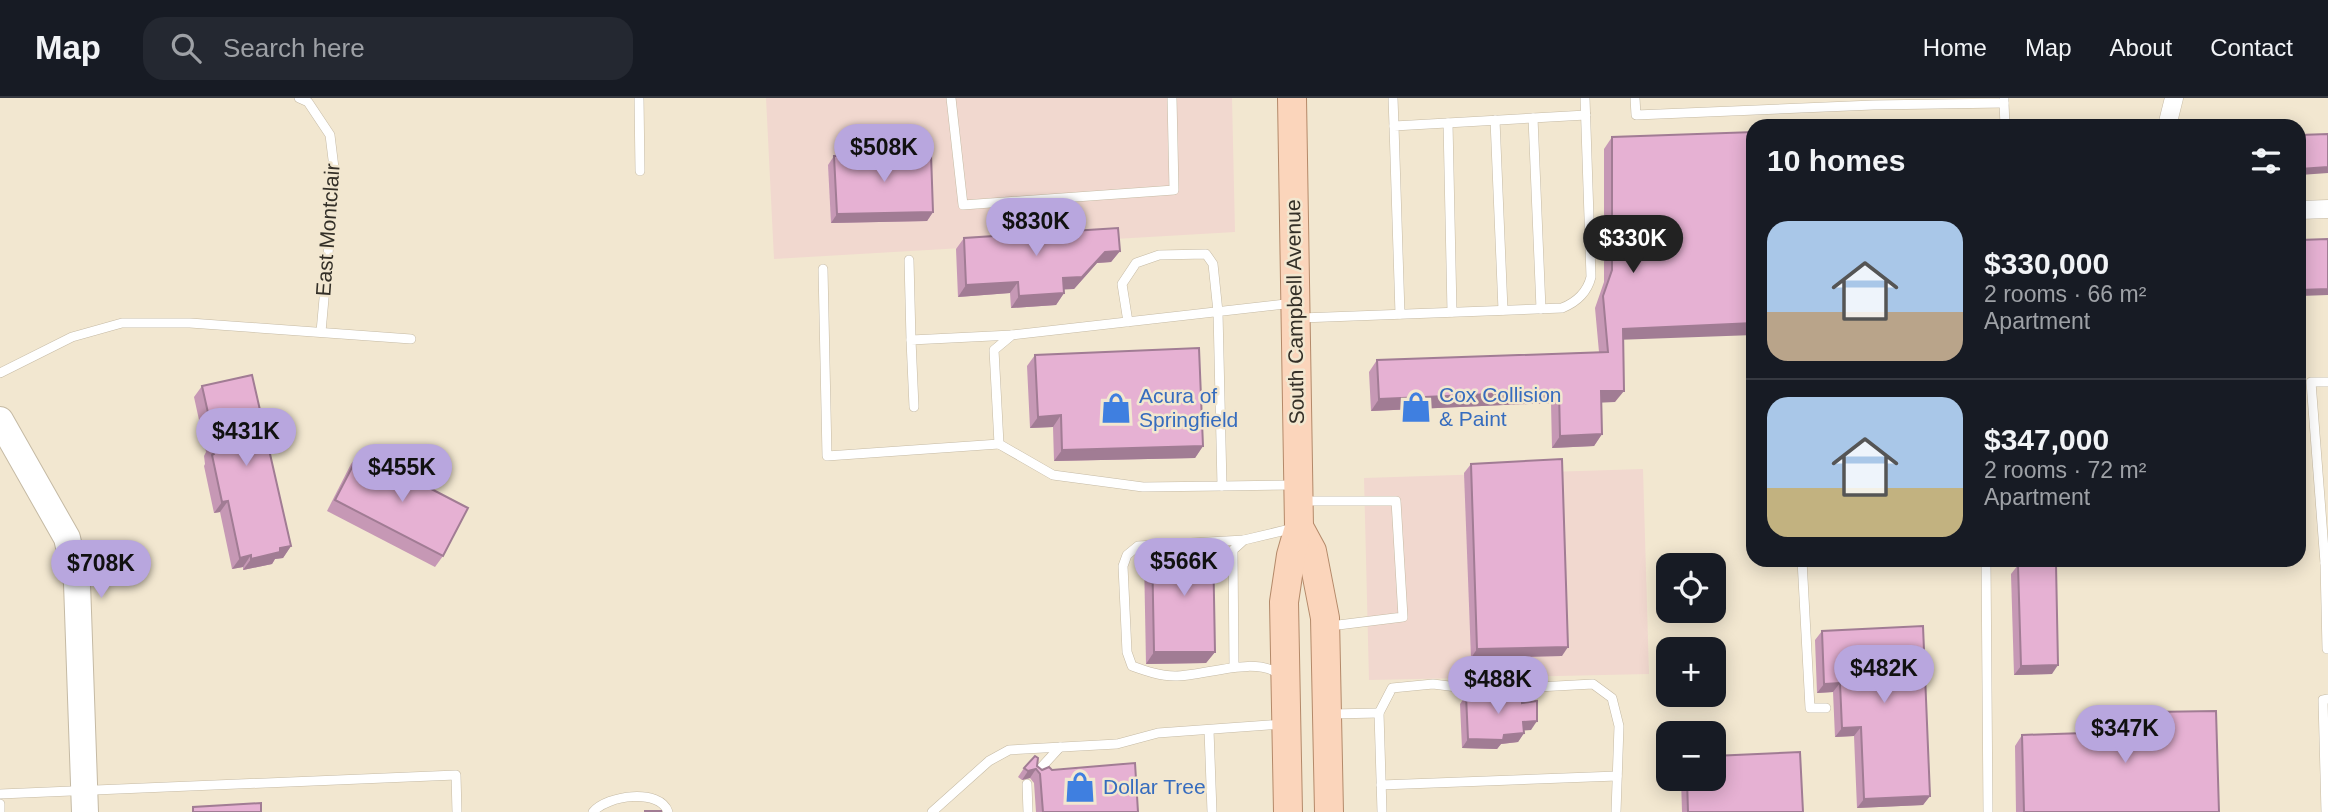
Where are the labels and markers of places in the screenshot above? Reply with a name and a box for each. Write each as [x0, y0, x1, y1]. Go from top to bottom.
pin: $508K [835, 125, 933, 184]
pin: $830K [987, 198, 1085, 258]
pin: $330K [1584, 216, 1682, 275]
place label: Cox Collision & Paint [1439, 383, 1562, 430]
place label: Acura of Springfield [1139, 384, 1238, 431]
shop icon: Cox Collision & Paint [1399, 390, 1433, 424]
shop icon: Acura of Springfield [1099, 391, 1133, 425]
pin: $431K [197, 408, 295, 468]
pin: $455K [353, 444, 451, 504]
pin: $566K [1135, 538, 1233, 598]
pin: $708K [52, 540, 150, 600]
pin: $482K [1835, 646, 1933, 705]
pin: $488K [1449, 656, 1547, 716]
pin: $347K [2076, 706, 2174, 765]
shop icon: Dollar Tree [1063, 770, 1097, 804]
place label: Dollar Tree [1103, 775, 1206, 798]

